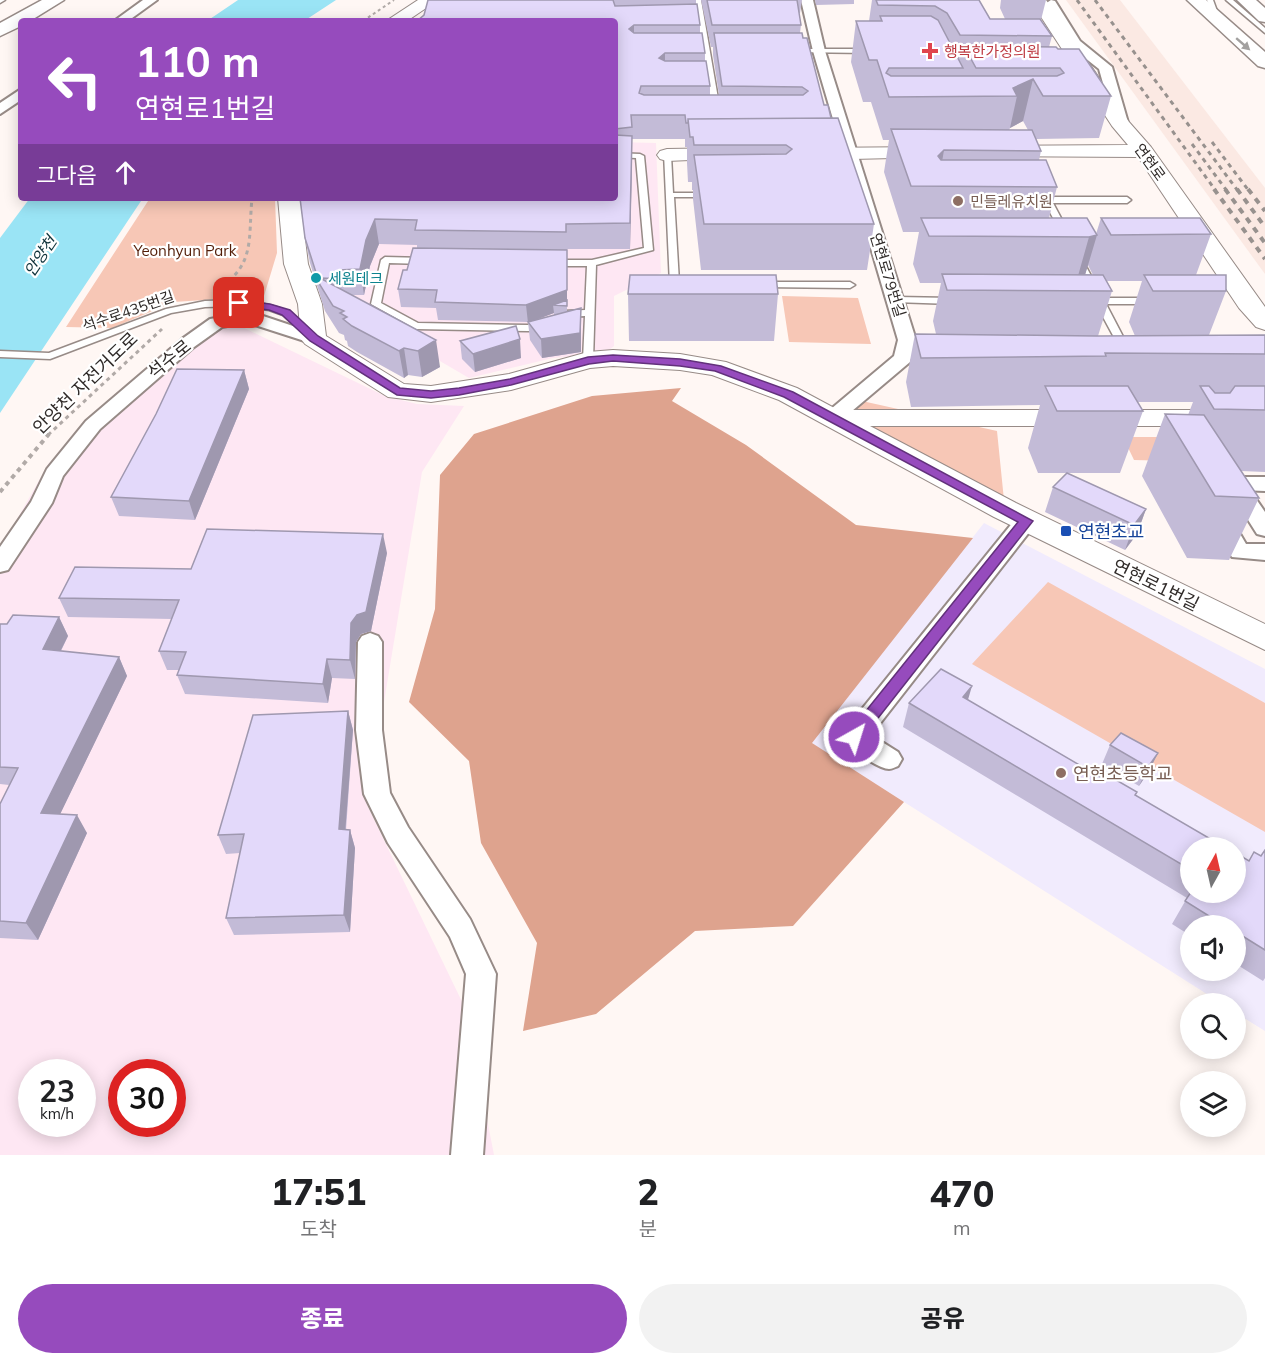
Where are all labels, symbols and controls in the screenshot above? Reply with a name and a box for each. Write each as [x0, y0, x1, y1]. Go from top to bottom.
text: 110 m [135, 35, 260, 88]
one-way arrow [1235, 37, 1251, 50]
icon: left [36, 42, 114, 120]
marker: 행복한가정의원 [921, 42, 939, 60]
place label: 행복한가정의원 [944, 42, 1041, 61]
text: 연현로1번길 [135, 91, 275, 125]
street label: 연현로 [1130, 140, 1170, 184]
icon: ahead [109, 156, 142, 189]
text: 그다음 [36, 161, 97, 189]
place label: 민들레유치원 [970, 192, 1053, 211]
marker: 민들레유치원 [951, 194, 965, 208]
water label: 안양천 [19, 230, 62, 280]
street label: 연현로79번길 [866, 231, 910, 319]
park label: Yeonhyun Park [132, 241, 237, 260]
place label: 세원테크 [328, 269, 383, 288]
marker: 세원테크 [309, 271, 323, 285]
pin [213, 277, 264, 328]
street label: 석수로435번길 [80, 286, 176, 336]
icon: arrive [222, 286, 255, 319]
street label: 안양천 자전거도로 [28, 327, 142, 439]
street label: 석수로 [142, 334, 196, 384]
place label: 연현초교 [1078, 520, 1144, 543]
marker: 연현초교 [1059, 524, 1073, 538]
street label: 연현로1번길 [1109, 554, 1203, 616]
position arrow [822, 705, 886, 769]
place label: 연현초등학교 [1073, 762, 1172, 785]
marker: 연현초등학교 [1054, 766, 1068, 780]
north arrow [1180, 837, 1246, 903]
map controls [1180, 837, 1246, 1137]
button: sound [1180, 915, 1246, 981]
button: search [1180, 993, 1246, 1059]
speed limit sign: 30 [108, 1059, 186, 1137]
button: layers [1180, 1071, 1246, 1137]
text: 23 [39, 1072, 75, 1110]
text: km/h [40, 1104, 74, 1123]
text: 17:51 [271, 1169, 366, 1214]
text: 2 [637, 1169, 659, 1214]
text: 470 [929, 1171, 994, 1216]
text: m [953, 1215, 971, 1240]
text: 도착 [300, 1216, 337, 1241]
text: 분 [639, 1216, 657, 1241]
button: 종료 [18, 1284, 627, 1353]
button: 공유 [639, 1284, 1247, 1353]

